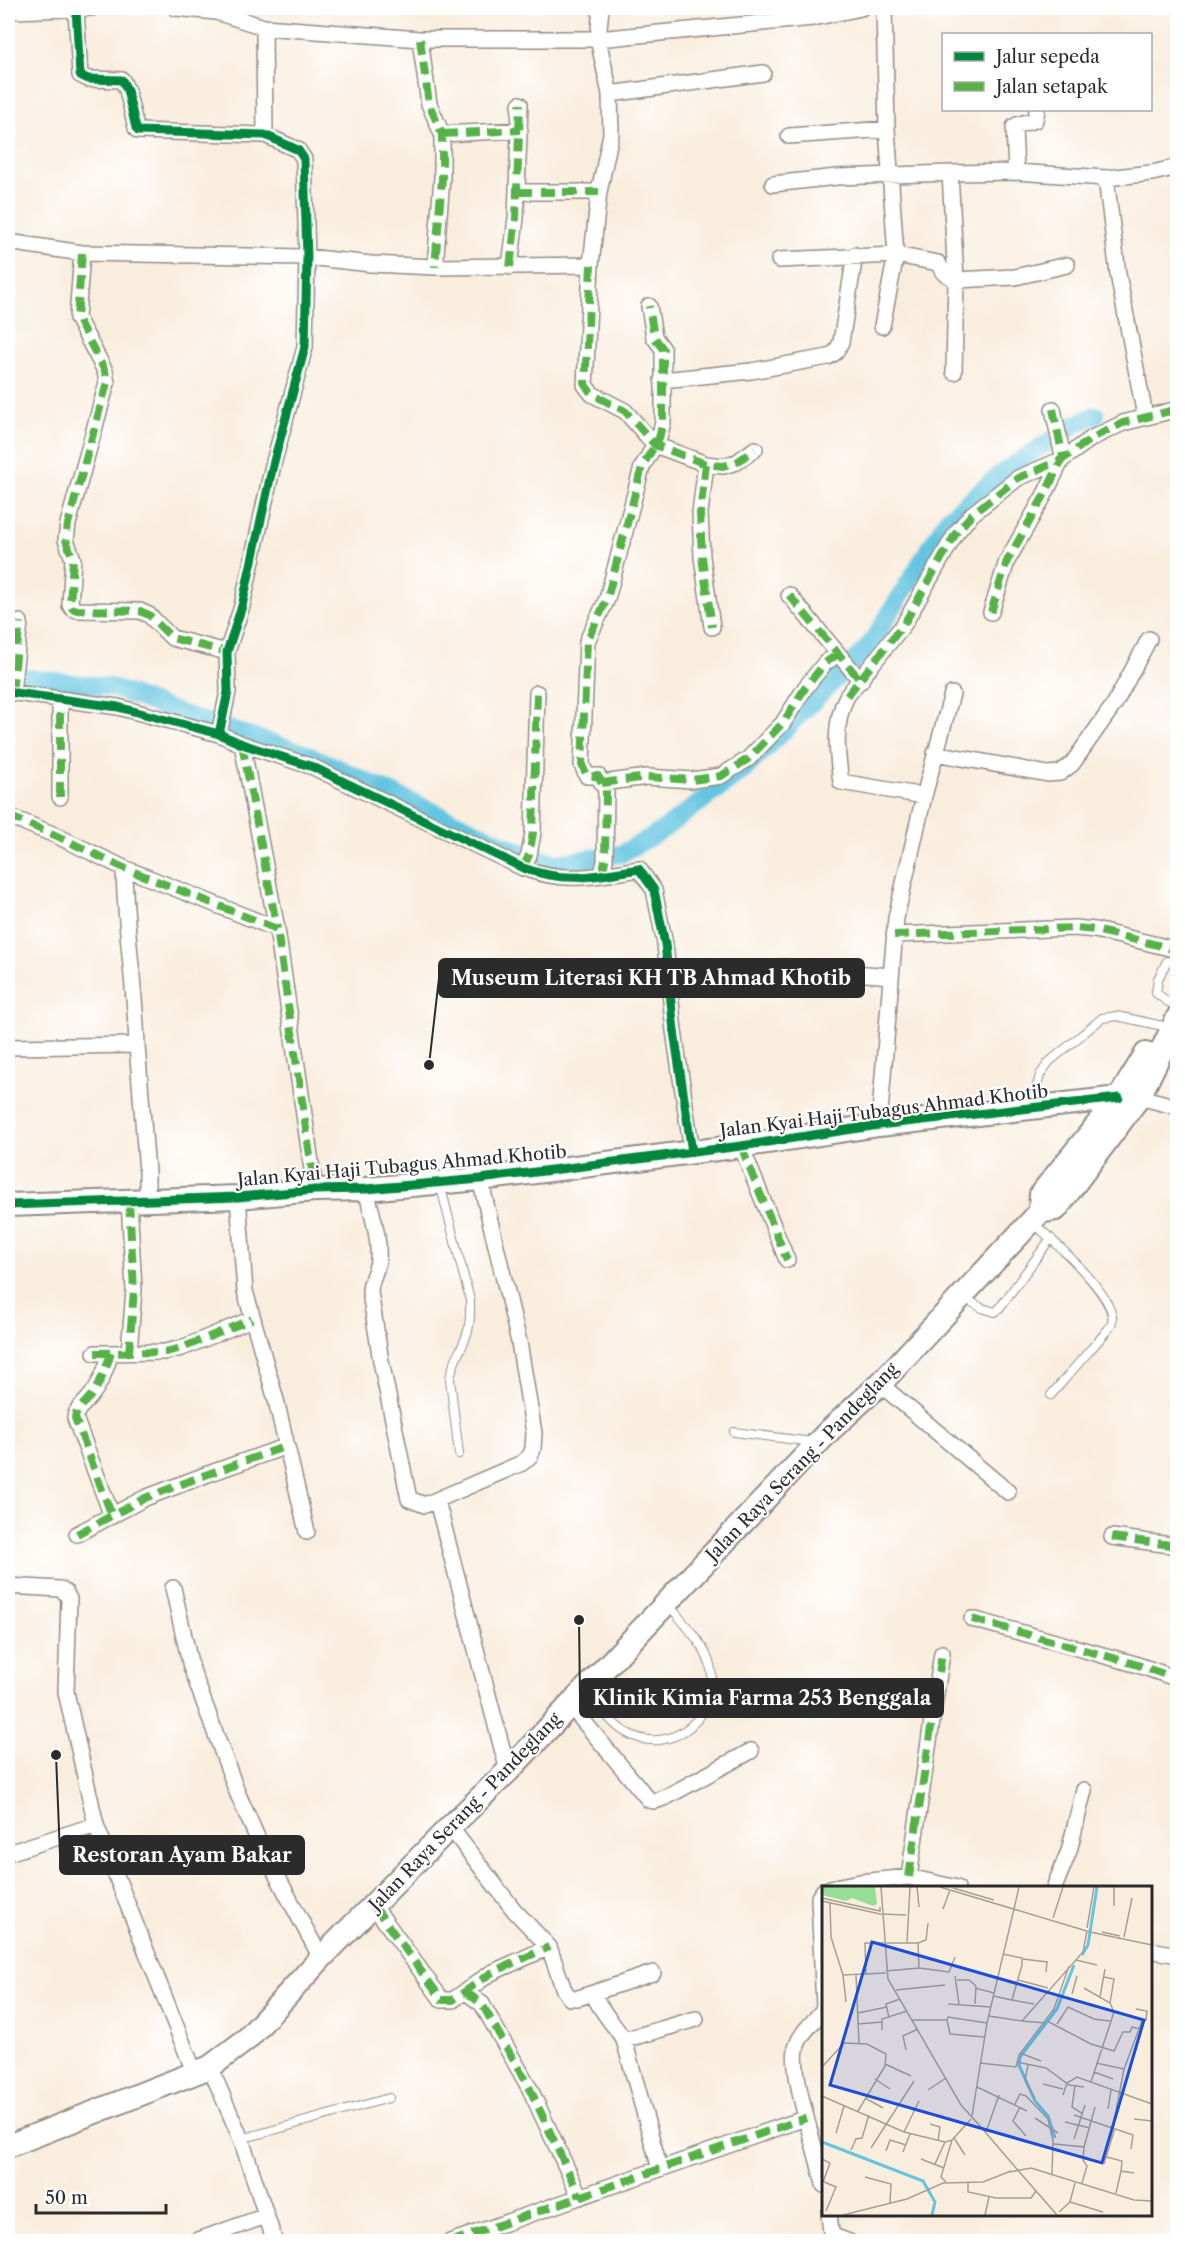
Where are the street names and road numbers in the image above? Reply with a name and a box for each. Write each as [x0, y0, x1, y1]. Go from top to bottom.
street label: Jalan Kyai Haji Tubagus Ahmad Khotib [716, 1080, 1049, 1142]
street label: Jalan Kyai Haji Tubagus Ahmad Khotib [234, 1141, 568, 1192]
street label: Jalan Raya Serang - Pandeglang [699, 1358, 903, 1568]
street label: Jalan Raya Serang - Pandeglang [362, 1708, 566, 1918]

